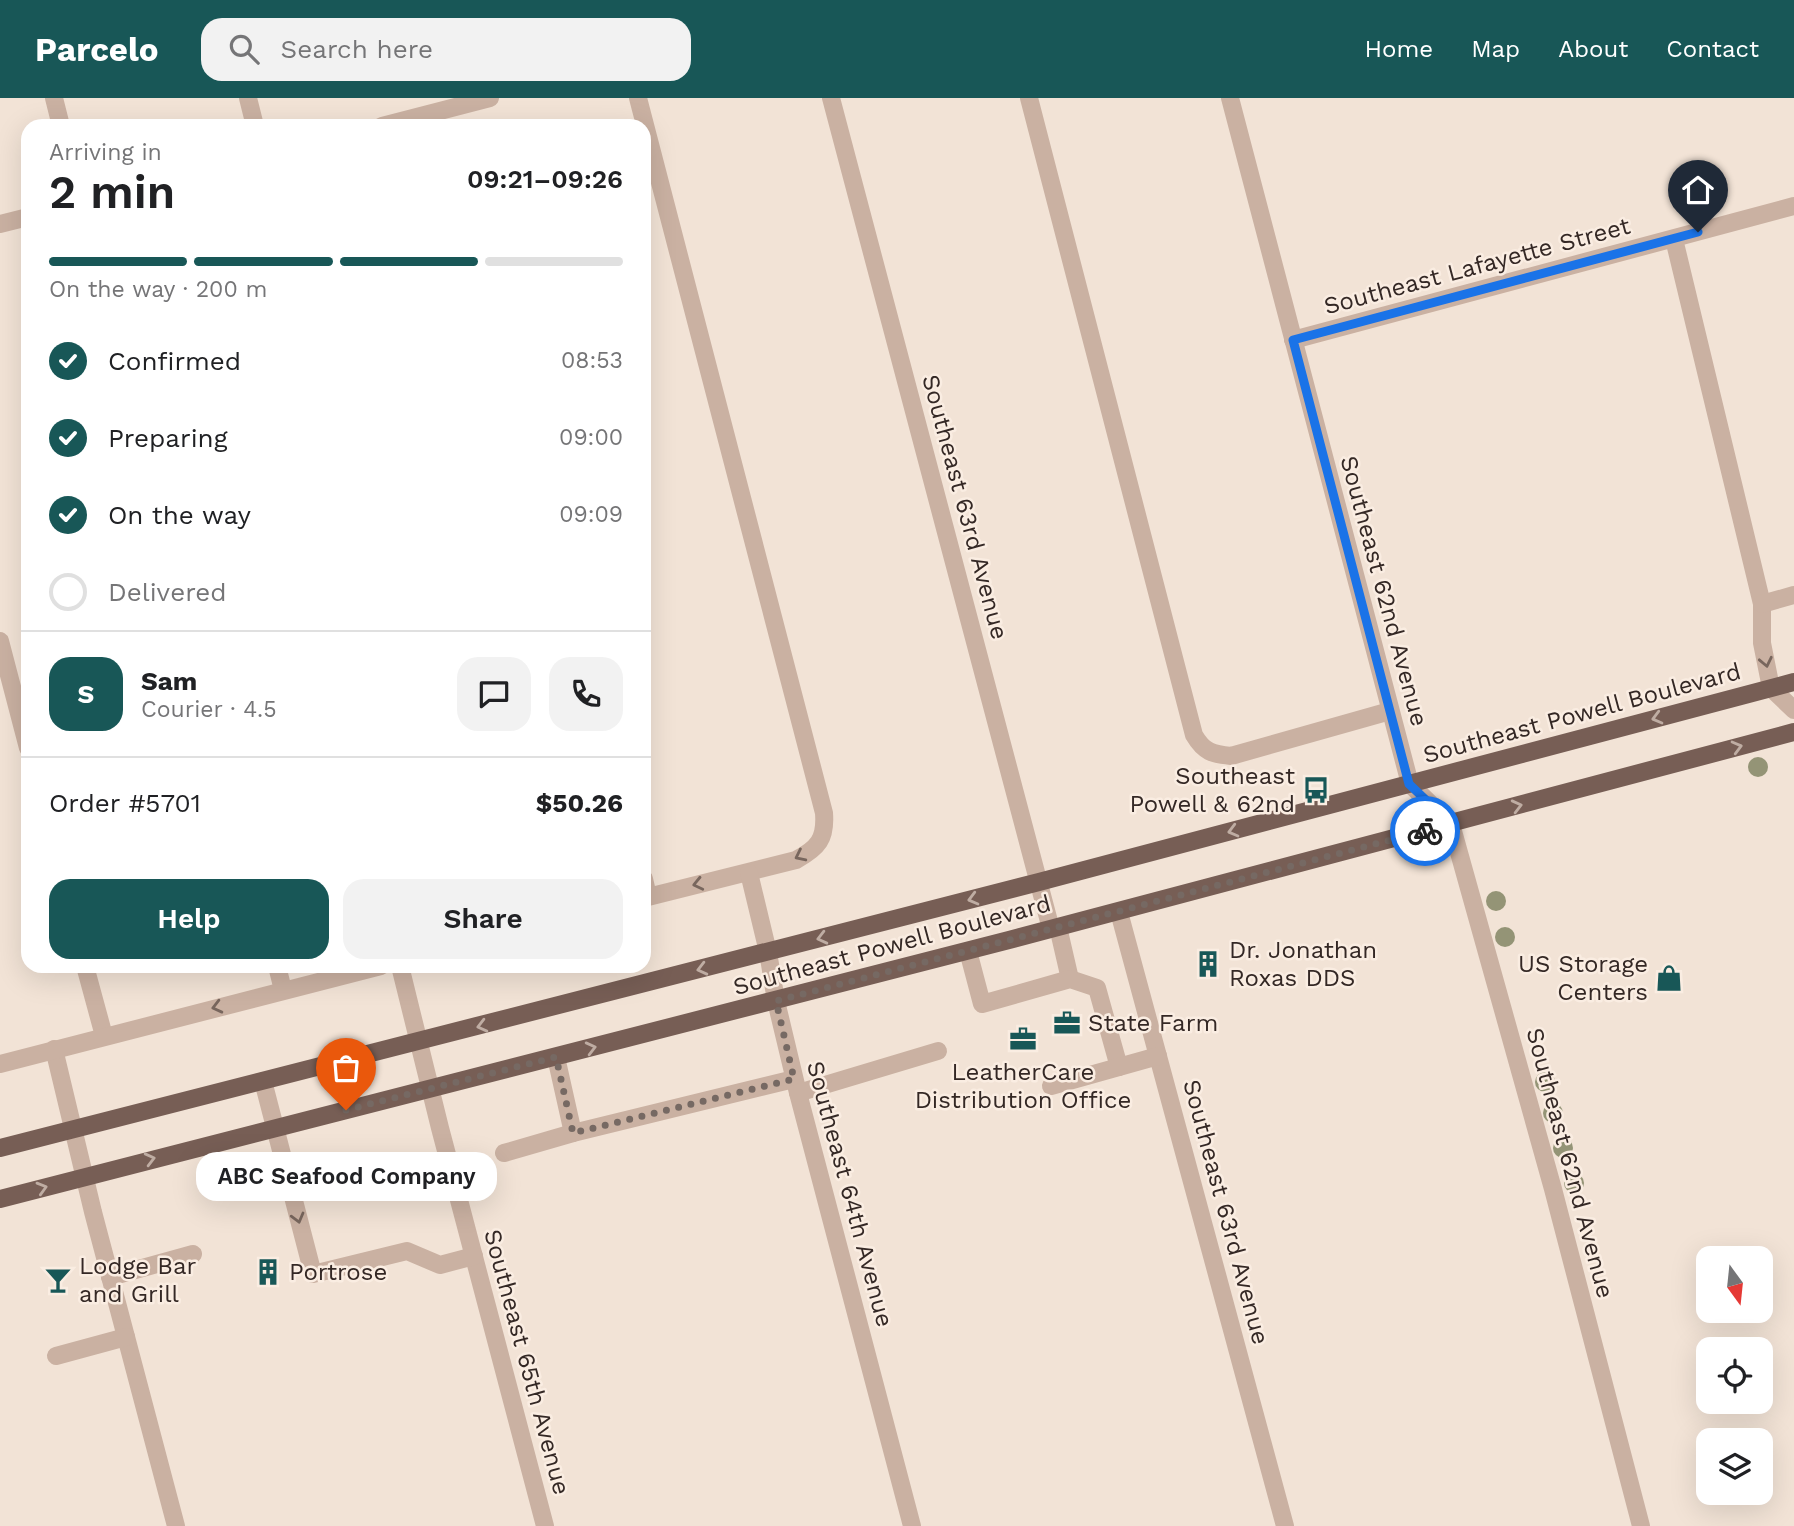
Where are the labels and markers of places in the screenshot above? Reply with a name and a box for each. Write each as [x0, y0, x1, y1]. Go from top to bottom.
pin [1668, 160, 1728, 232]
place label: Southeast Powell & 62nd [1129, 762, 1295, 818]
bus stop icon: Southeast Powell & 62nd [1301, 775, 1331, 805]
place label: Dr. Jonathan Roxas DDS [1229, 936, 1377, 992]
building icon: Dr. Jonathan Roxas DDS [1193, 949, 1223, 979]
place label: US Storage Centers [1518, 950, 1648, 1006]
shop icon: US Storage Centers [1654, 963, 1684, 993]
office icon: State Farm [1052, 1008, 1082, 1038]
place label: State Farm [1088, 1009, 1218, 1037]
office icon: LeatherCare Distribution Office [1008, 1024, 1038, 1054]
pin [316, 1038, 376, 1110]
place label: LeatherCare Distribution Office [915, 1058, 1131, 1114]
callout: ABC Seafood Company [196, 1152, 496, 1201]
place label: Lodge Bar and Grill [79, 1252, 196, 1308]
building icon: Portrose [253, 1257, 283, 1287]
place label: Portrose [289, 1258, 387, 1286]
bar icon: Lodge Bar and Grill [43, 1265, 73, 1295]

